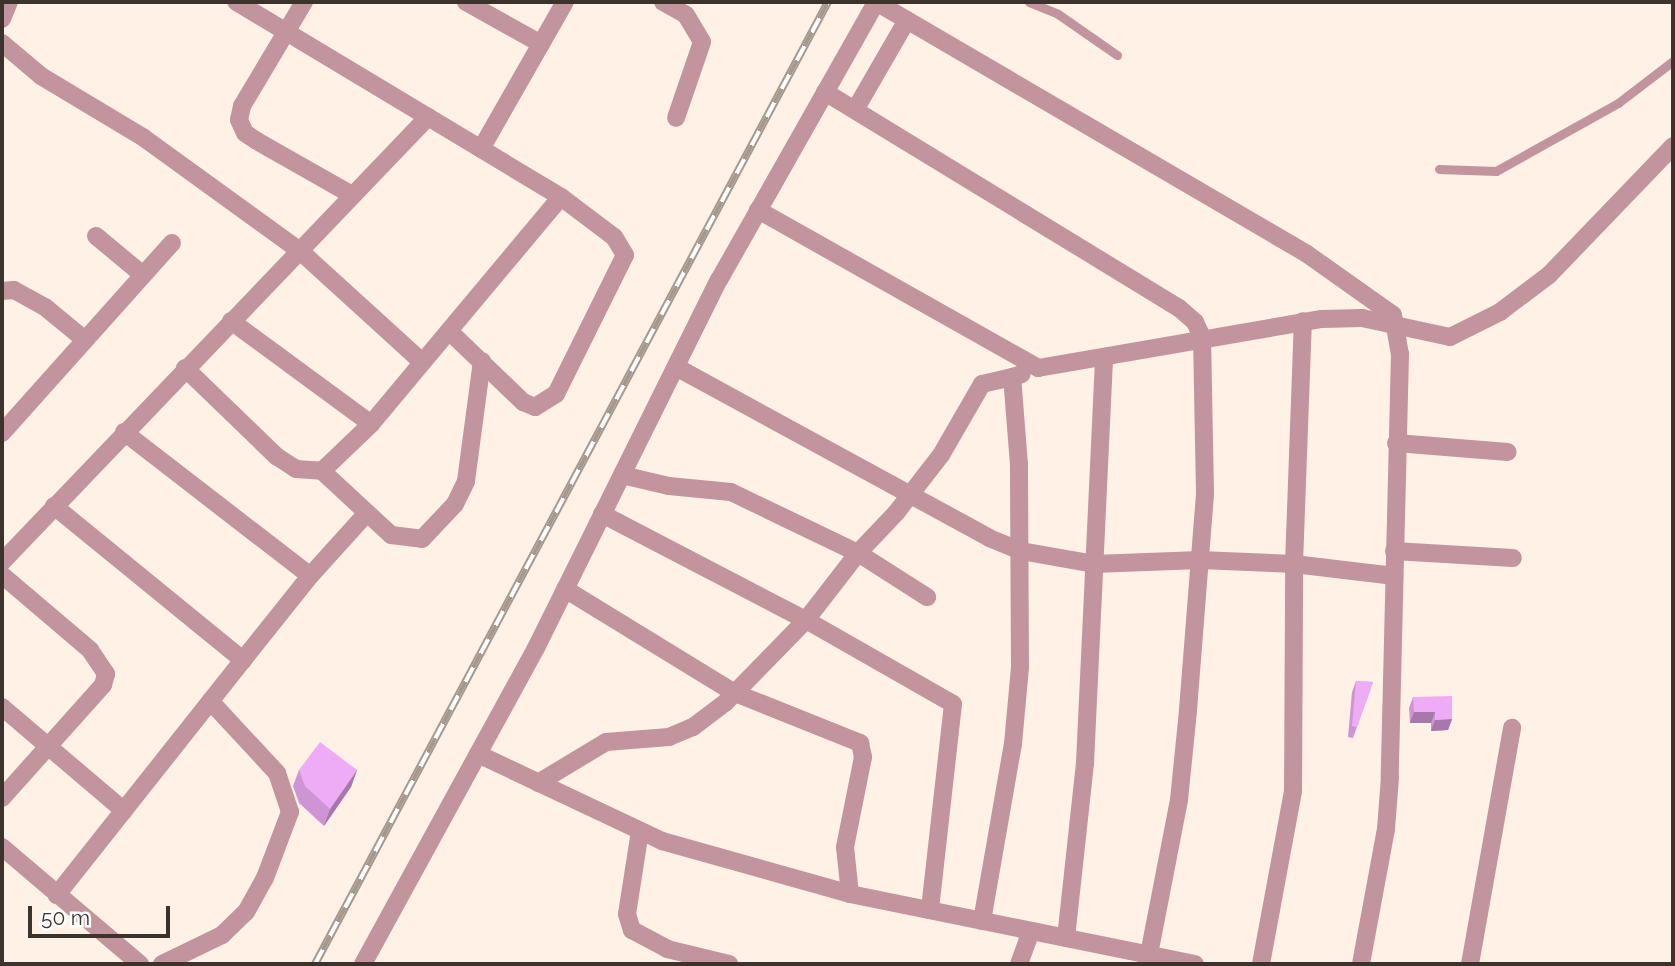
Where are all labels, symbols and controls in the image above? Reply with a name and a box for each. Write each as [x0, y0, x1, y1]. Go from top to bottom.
scale bar [32, 892, 173, 936]
text: 50 m [41, 905, 90, 930]

